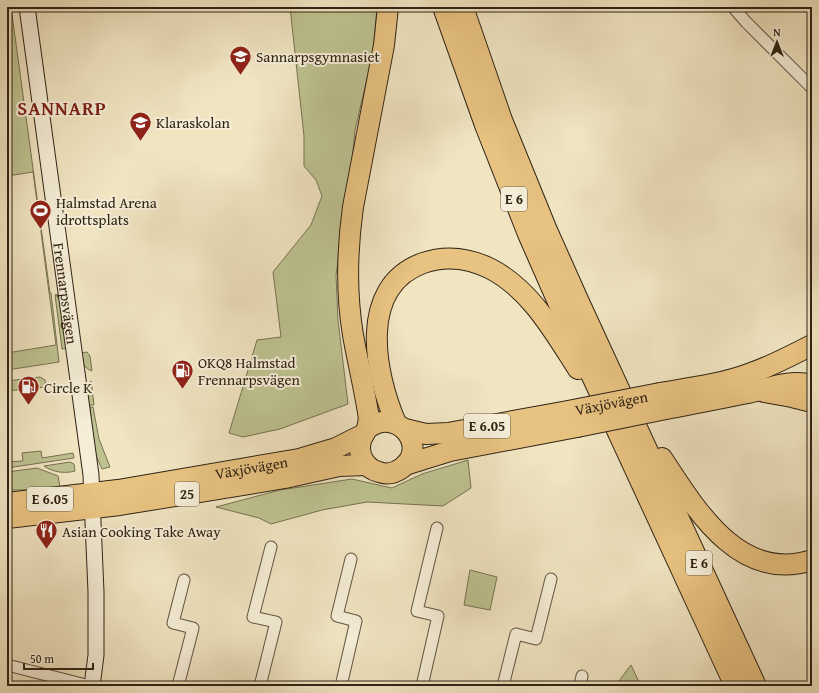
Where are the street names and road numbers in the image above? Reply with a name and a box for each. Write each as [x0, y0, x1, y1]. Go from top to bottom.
road number: E 6 [501, 187, 527, 211]
street label: Frennarpsvägen [49, 241, 84, 346]
street label: Växjövägen [573, 385, 650, 420]
road number: E 6.05 [464, 414, 510, 438]
street label: Växjövägen [213, 450, 290, 484]
road number: 25 [175, 482, 199, 506]
road number: E 6.05 [27, 487, 73, 511]
road number: E 6 [686, 551, 712, 575]

